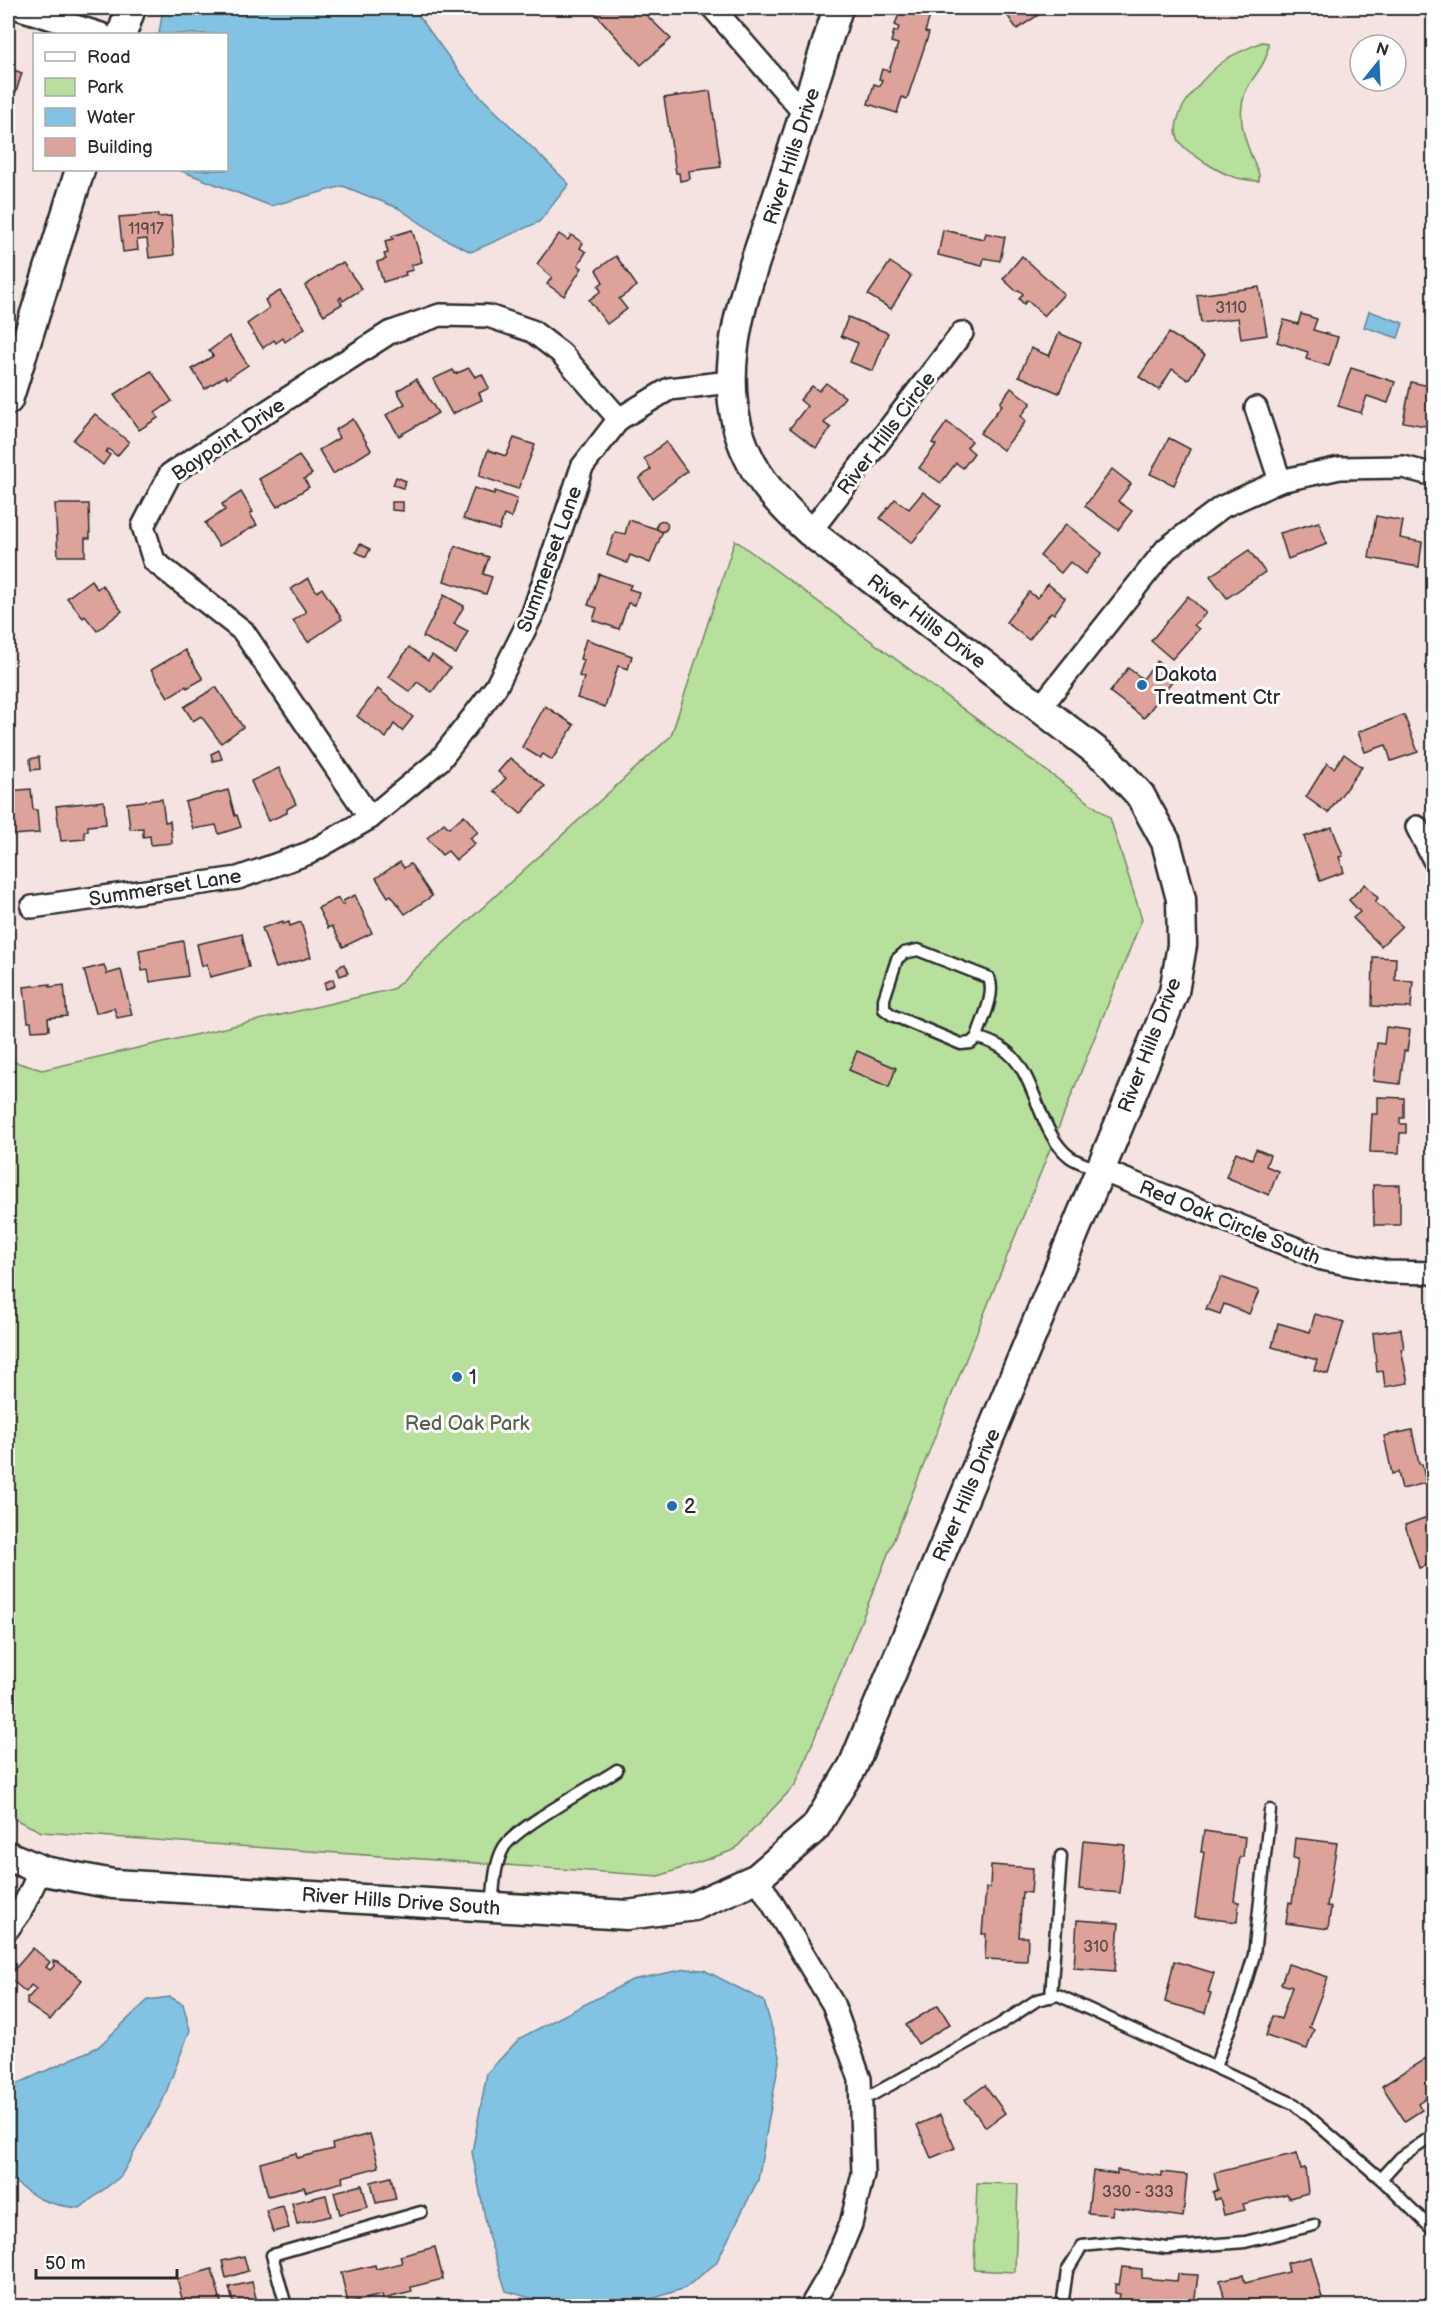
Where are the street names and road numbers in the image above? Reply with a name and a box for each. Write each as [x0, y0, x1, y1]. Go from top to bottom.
street label: River Hills Drive [759, 85, 825, 228]
street label: River Hills Circle [833, 367, 941, 500]
street label: Baypoint Drive [167, 393, 290, 487]
street label: Summerset Lane [512, 483, 588, 636]
street label: River Hills Drive [862, 569, 991, 674]
street label: Summerset Lane [87, 864, 243, 912]
street label: River Hills Drive [1113, 974, 1187, 1116]
street label: Red Oak Circle South [1135, 1176, 1324, 1270]
street label: River Hills Drive [928, 1425, 1006, 1566]
street label: River Hills Drive South [301, 1883, 501, 1921]

